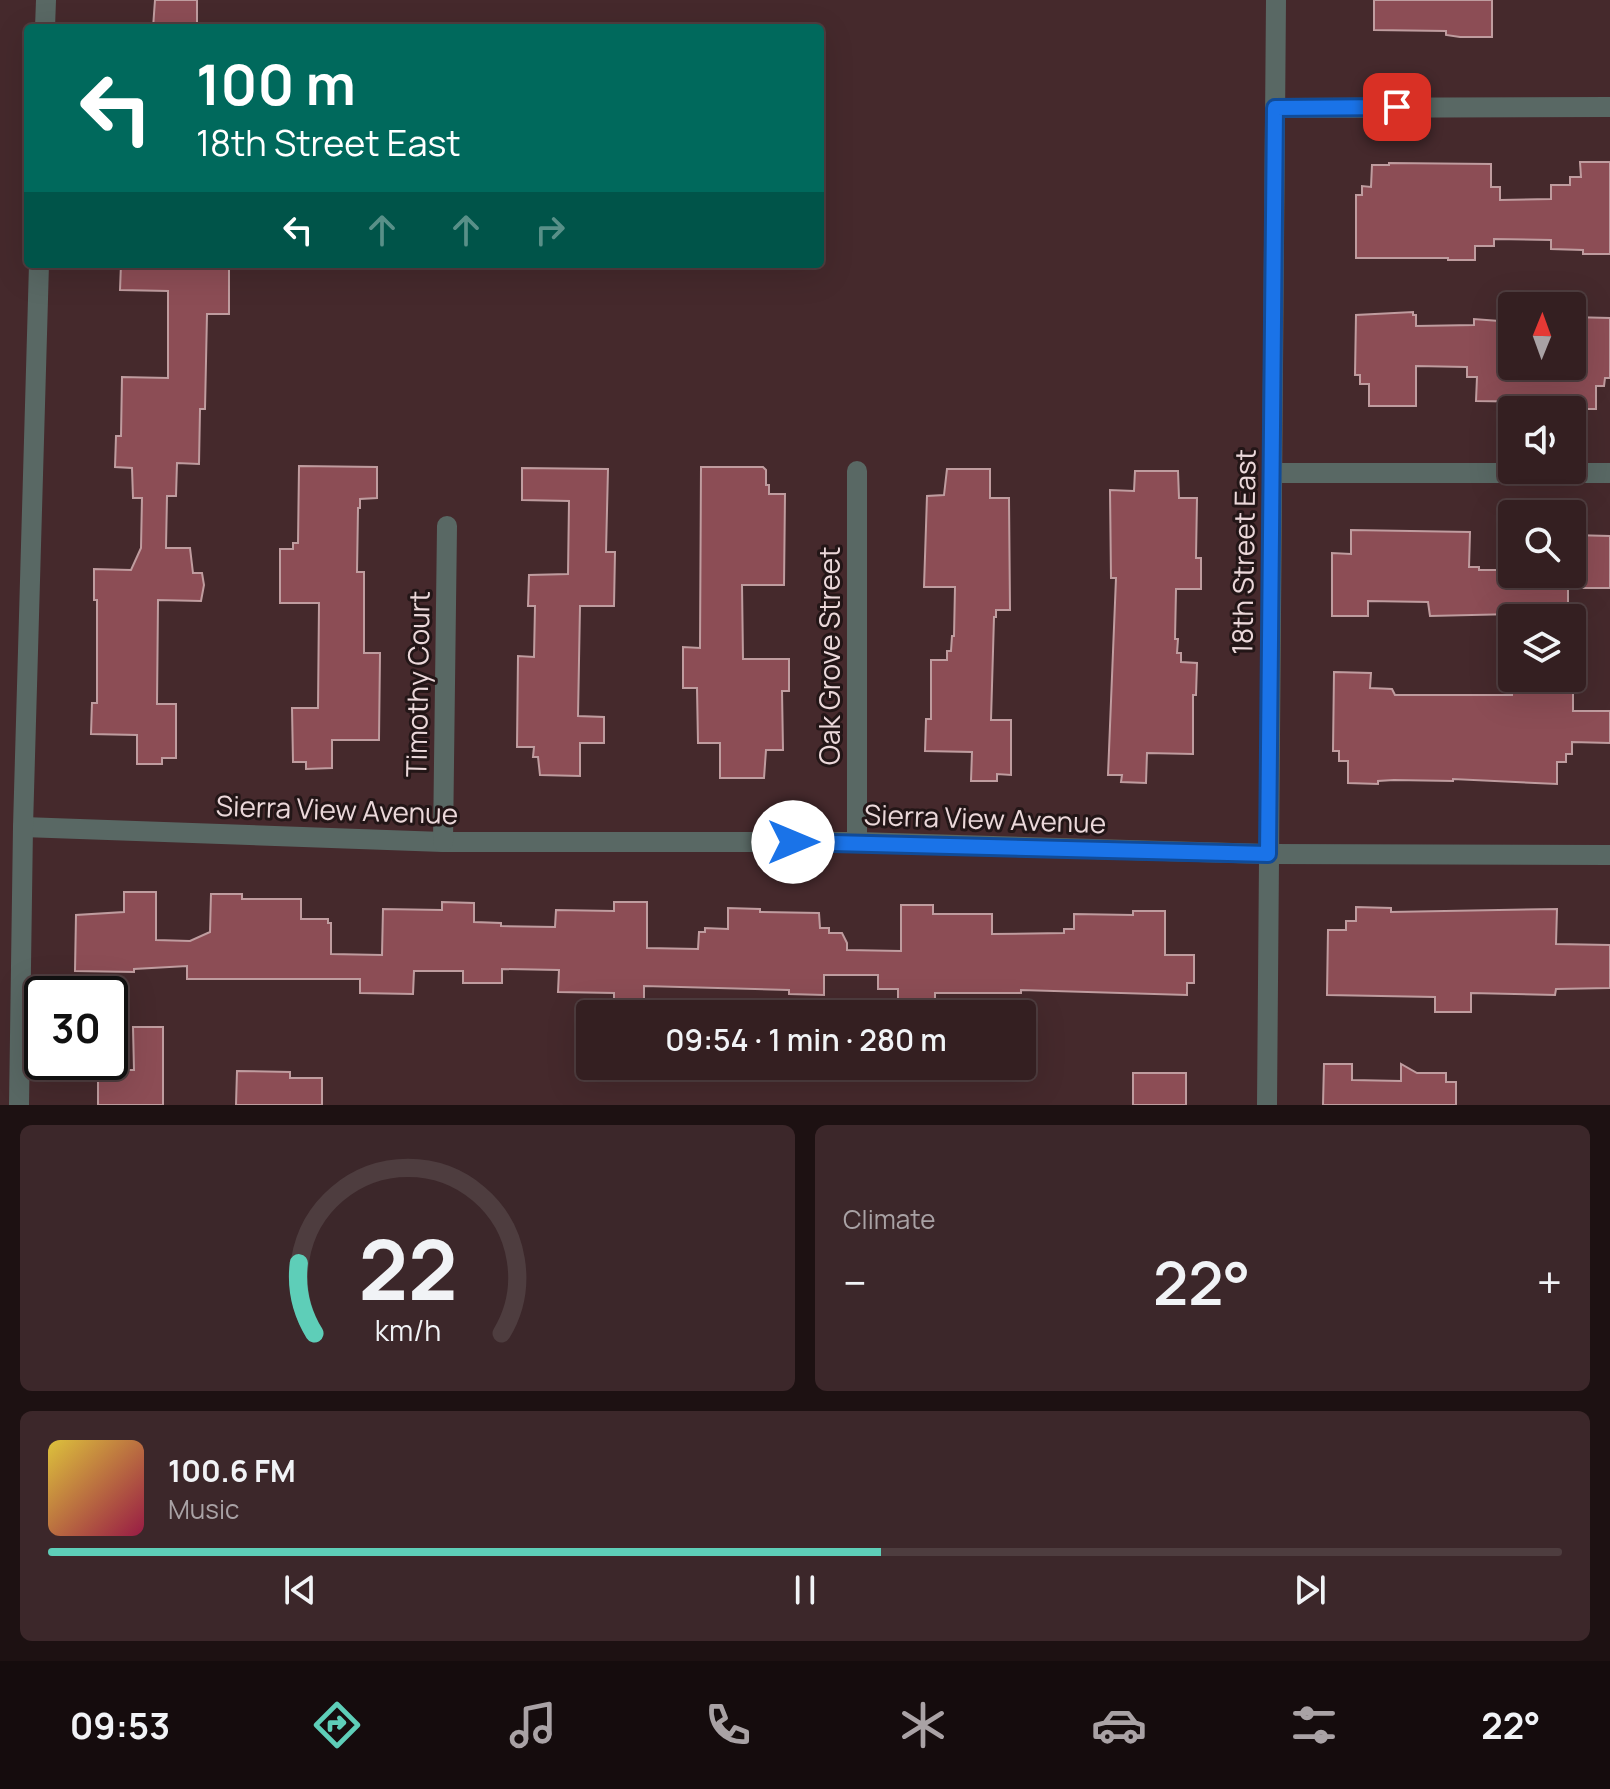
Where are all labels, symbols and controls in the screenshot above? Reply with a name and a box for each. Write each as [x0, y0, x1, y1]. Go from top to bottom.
text: 100 m [196, 45, 356, 122]
icon: left [64, 56, 168, 160]
pin [1363, 73, 1431, 141]
icon: arrive [1375, 85, 1419, 129]
text: 18th Street East [196, 118, 461, 167]
icon: left [276, 208, 320, 252]
icon: ahead [360, 208, 404, 252]
icon: ahead [444, 208, 488, 252]
icon: right [528, 208, 572, 252]
north arrow [1498, 292, 1586, 380]
map controls [1498, 292, 1586, 692]
button: sound [1498, 396, 1586, 484]
street label: 18th Street East [1222, 449, 1264, 655]
button: search [1498, 500, 1586, 588]
street label: Oak Grove Street [810, 547, 848, 765]
street label: Timothy Court [396, 591, 438, 777]
button: layers [1498, 604, 1586, 692]
street label: Sierra View Avenue [215, 786, 459, 832]
street label: Sierra View Avenue [863, 795, 1107, 841]
position arrow [751, 800, 835, 884]
speed limit sign: 30 [24, 976, 128, 1080]
text: 09:54 · 1 min · 280 m [665, 1019, 947, 1060]
text: Climate [843, 1201, 935, 1237]
text: 22 [358, 1211, 457, 1325]
text: 22° [1153, 1241, 1250, 1323]
text: − [843, 1252, 867, 1312]
text: + [1537, 1252, 1562, 1312]
text: km/h [374, 1311, 441, 1350]
text: 100.6 FM [168, 1450, 296, 1491]
text: Music [168, 1491, 239, 1527]
icon: previous [278, 1568, 322, 1612]
icon: pause [783, 1568, 827, 1612]
icon: next [1288, 1568, 1332, 1612]
icon: directions [309, 1697, 365, 1753]
icon: music [505, 1697, 561, 1753]
icon: phone [700, 1697, 756, 1753]
icon: climate [895, 1697, 951, 1753]
icon: car [1091, 1697, 1147, 1753]
icon: filters [1286, 1697, 1342, 1753]
text: 09:53 [70, 1701, 170, 1750]
text: 22° [1481, 1701, 1540, 1750]

